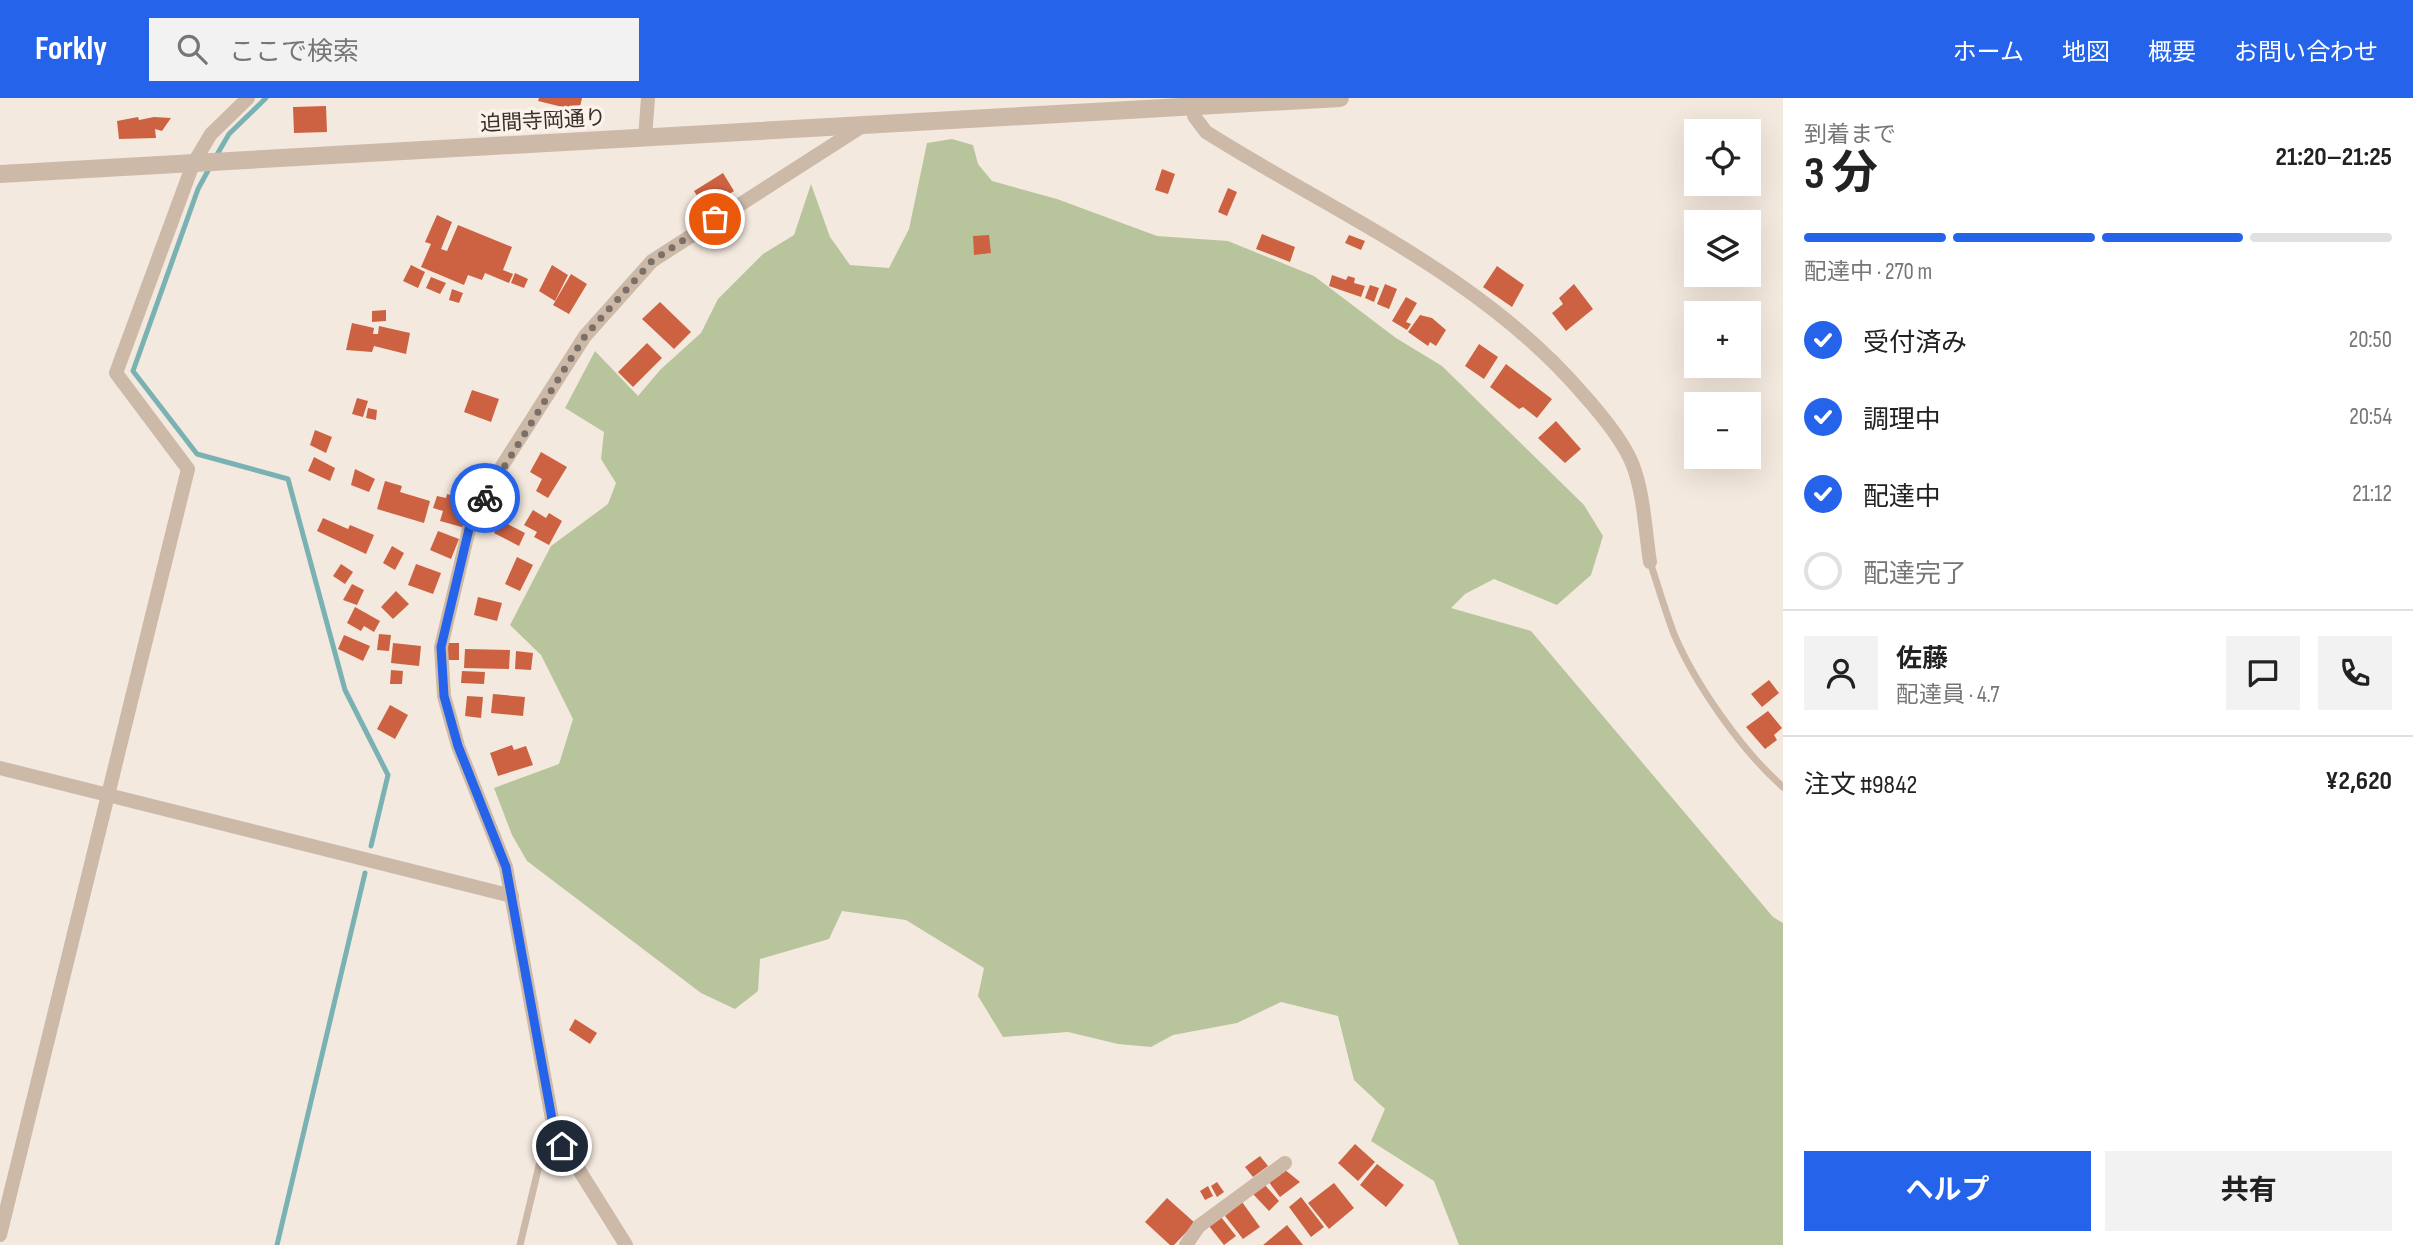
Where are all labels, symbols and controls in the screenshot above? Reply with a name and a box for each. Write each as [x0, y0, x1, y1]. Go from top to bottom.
search box [149, 18, 639, 81]
text: Forkly [35, 29, 107, 69]
icon: search [173, 30, 211, 68]
text: ここで検索 [229, 37, 359, 68]
text: ホーム [1953, 38, 2024, 67]
text: 地図 [2062, 38, 2110, 67]
text: 概要 [2148, 38, 2196, 67]
text: お問い合わせ [2234, 38, 2378, 67]
street label: 迫間寺岡通り [479, 105, 607, 137]
map controls [1684, 119, 1761, 469]
button: locate [1684, 119, 1761, 196]
text: 到着まで [1804, 121, 1896, 149]
text: 21:20–21:25 [2276, 142, 2392, 173]
text: 3 分 [1804, 147, 1878, 202]
pin [685, 189, 745, 249]
icon: bag [696, 200, 734, 238]
button: layers [1684, 210, 1761, 287]
text: 配達中 · 270 m [1804, 258, 1932, 286]
button: + [1684, 301, 1761, 378]
icon: check [1804, 321, 1842, 359]
text: 20:50 [2349, 326, 2392, 354]
text: 受付済み [1863, 328, 1967, 359]
button: − [1684, 392, 1761, 469]
icon: check [1804, 398, 1842, 436]
text: 20:54 [2349, 403, 2392, 431]
text: 調理中 [1863, 405, 1941, 436]
courier [450, 463, 520, 533]
icon: check [1804, 475, 1842, 513]
icon: bike [466, 479, 504, 517]
text: 21:12 [2352, 480, 2392, 508]
text: 配達中 [1863, 482, 1941, 513]
text: 配達完了 [1863, 559, 1967, 590]
button: person [1804, 636, 1878, 710]
button: chat [2226, 636, 2300, 710]
button: phone [2318, 636, 2392, 710]
text: 佐藤 [1896, 644, 1948, 675]
text: 配達員 · 4.7 [1896, 681, 1999, 709]
text: ¥2,620 [2325, 766, 2392, 797]
text: 注文 #9842 [1804, 770, 1917, 801]
pin [532, 1116, 592, 1176]
icon: home [543, 1127, 581, 1165]
button: ヘルプ [1804, 1151, 2091, 1231]
button: 共有 [2105, 1151, 2392, 1231]

